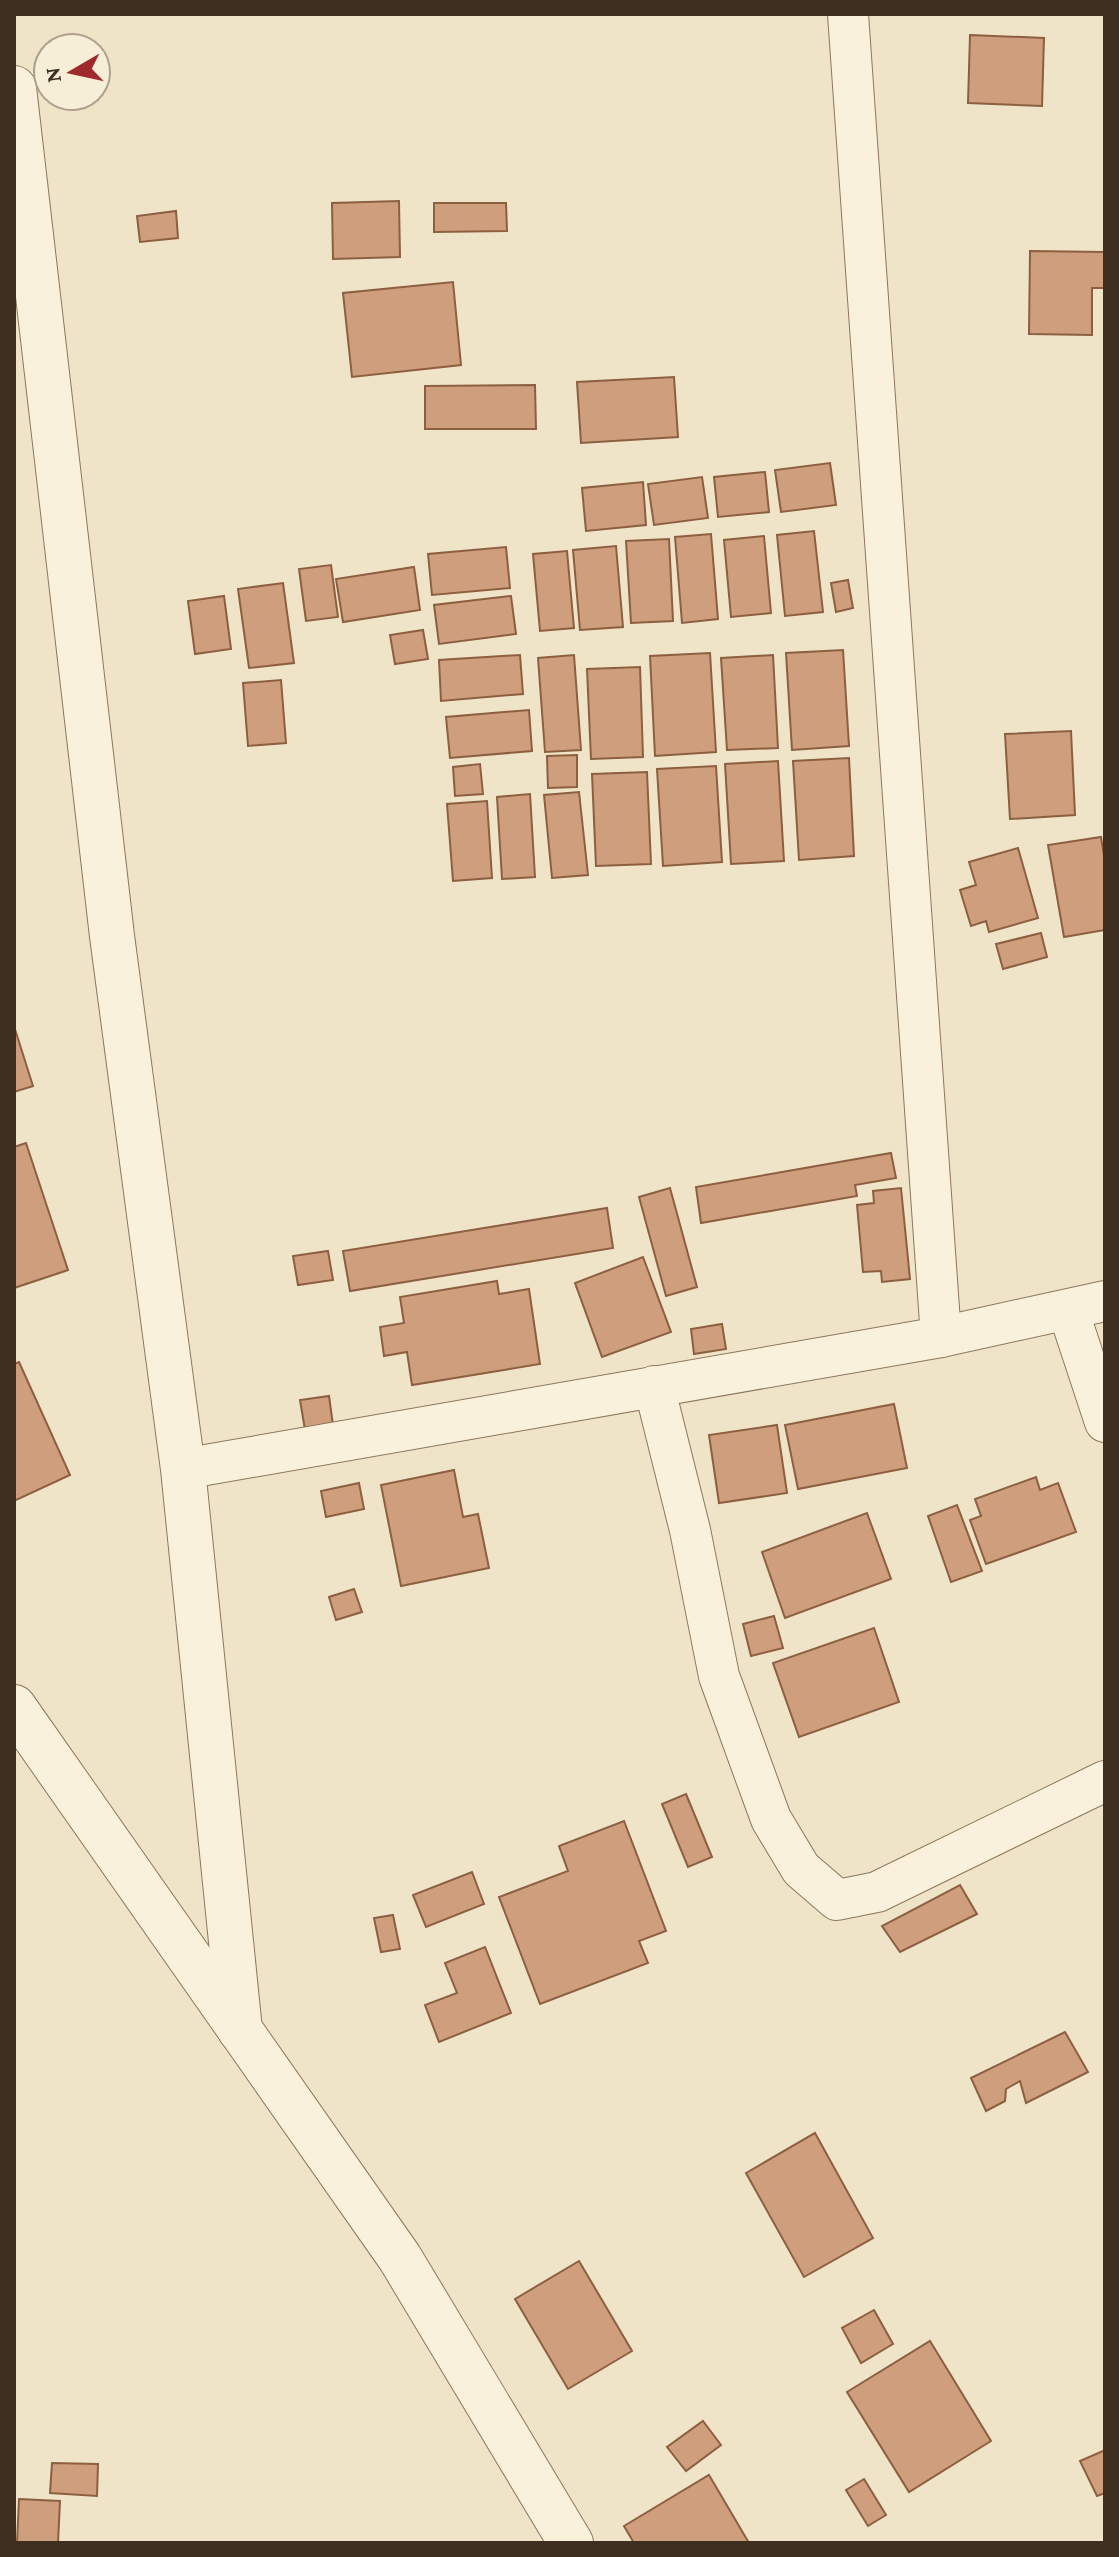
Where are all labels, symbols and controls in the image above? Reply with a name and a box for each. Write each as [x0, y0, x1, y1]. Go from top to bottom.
north arrow [32, 32, 112, 112]
text: N [39, 66, 66, 84]

